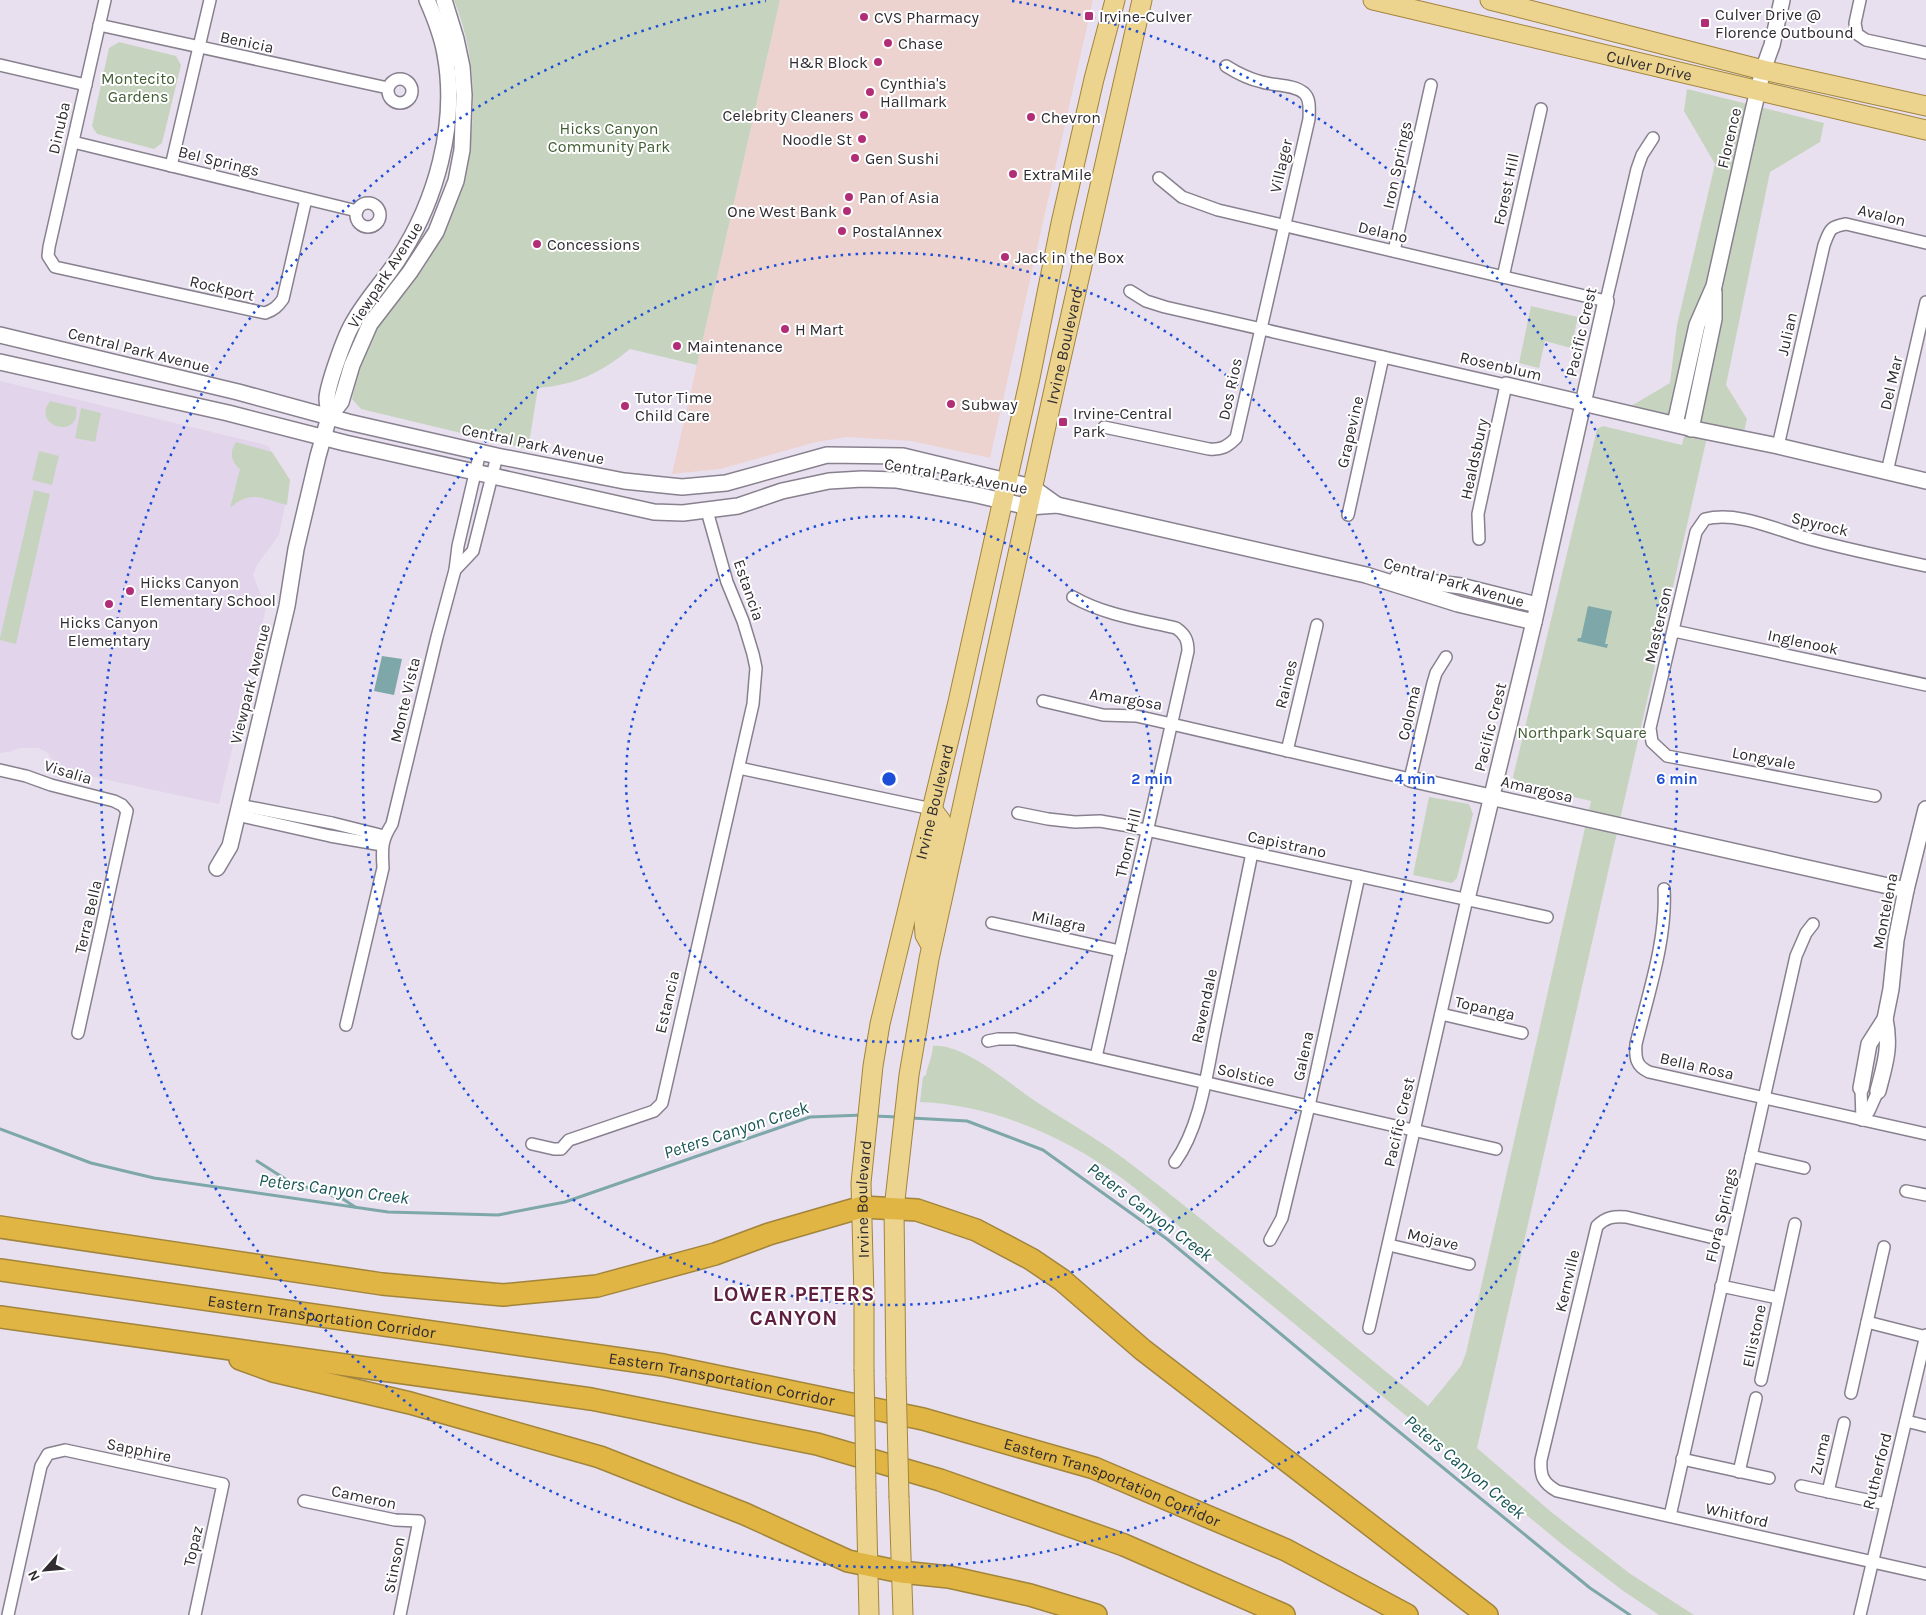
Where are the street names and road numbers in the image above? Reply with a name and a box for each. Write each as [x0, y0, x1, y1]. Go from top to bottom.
street label: Benicia [218, 27, 276, 57]
street label: Culver Drive [1605, 46, 1694, 84]
street label: Dinuba [44, 100, 74, 156]
street label: Florence [1713, 106, 1745, 170]
street label: Iron Springs [1378, 119, 1416, 211]
street label: Villager [1266, 137, 1296, 195]
street label: Bel Springs [176, 142, 262, 180]
street label: Forest Hill [1489, 151, 1523, 227]
street label: Avalon [1856, 200, 1908, 230]
street label: Delano [1356, 217, 1410, 247]
street label: Viewpark Avenue [344, 218, 426, 332]
street label: Rockport [188, 271, 256, 305]
street label: Pacific Crest [1561, 285, 1601, 379]
street label: Irvine Boulevard [1042, 287, 1086, 406]
street label: Julian [1773, 310, 1801, 358]
street label: Central Park Avenue [66, 323, 212, 377]
street label: Rosenblum [1458, 347, 1544, 385]
street label: Del Mar [1876, 354, 1907, 412]
street label: Dos Rios [1214, 356, 1246, 422]
street label: Grapevine [1333, 394, 1367, 470]
street label: Healdsbury [1456, 416, 1492, 501]
street label: Central Park Avenue [460, 420, 606, 468]
street label: Central Park Avenue [883, 454, 1029, 498]
street label: Spyrock [1789, 508, 1851, 540]
street label: Central Park Avenue [1381, 553, 1527, 611]
street label: Estancia [730, 557, 768, 623]
street label: Masterson [1640, 585, 1676, 665]
street label: Viewpark Avenue [226, 622, 274, 746]
street label: Inglenook [1766, 625, 1840, 659]
street label: Monte Vista [386, 655, 424, 745]
street label: Raines [1271, 658, 1301, 710]
street label: Pacific Crest [1470, 680, 1510, 774]
street label: Amargosa [1088, 684, 1164, 714]
street label: Coloma [1393, 684, 1425, 742]
street label: Irvine Boulevard [911, 742, 957, 861]
street label: Longvale [1731, 743, 1797, 773]
street label: Visalia [42, 756, 94, 788]
street label: Amargosa [1499, 771, 1575, 807]
street label: Thorn Hill [1111, 807, 1145, 879]
street label: Capistrano [1246, 826, 1328, 862]
street label: Montelena [1868, 871, 1902, 951]
street label: Terra Bella [70, 878, 106, 956]
street label: Milagra [1030, 906, 1088, 936]
street label: Ravendale [1187, 967, 1221, 1045]
street label: Estancia [651, 969, 683, 1035]
street label: Topanga [1453, 992, 1517, 1024]
street label: Galena [1288, 1029, 1318, 1083]
street label: Bella Rosa [1658, 1048, 1736, 1084]
street label: Solstice [1215, 1059, 1277, 1091]
street label: Pacific Crest [1379, 1075, 1419, 1169]
street label: Irvine Boulevard [851, 1139, 875, 1258]
street label: Flora Springs [1701, 1166, 1741, 1264]
street label: Mojave [1405, 1224, 1461, 1254]
street label: Kernville [1551, 1248, 1583, 1314]
street label: Eastern Transportation Corridor [207, 1290, 437, 1342]
street label: Ellistone [1738, 1303, 1770, 1369]
street label: Eastern Transportation Corridor [607, 1348, 837, 1410]
street label: Zuma [1806, 1431, 1834, 1477]
street label: Rutherford [1858, 1431, 1896, 1511]
street label: Eastern Transportation Corridor [1002, 1433, 1224, 1531]
street label: Sapphire [105, 1434, 173, 1466]
street label: Cameron [330, 1481, 398, 1513]
street label: Whitford [1704, 1499, 1770, 1531]
street label: Topaz [179, 1524, 207, 1568]
street label: Stinson [379, 1535, 409, 1595]

